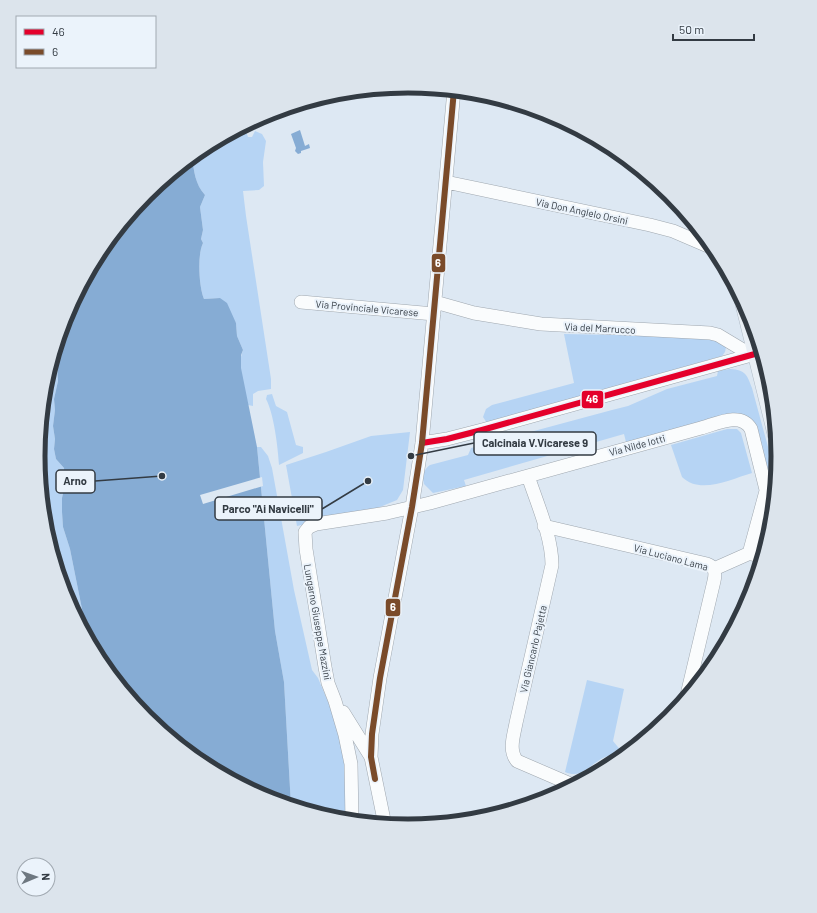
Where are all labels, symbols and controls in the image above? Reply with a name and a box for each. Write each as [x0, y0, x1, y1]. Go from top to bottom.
legend [16, 16, 156, 68]
scale bar [673, 16, 754, 42]
text: 50 m [679, 22, 704, 36]
text: 46 [52, 24, 65, 38]
text: 6 [52, 44, 58, 58]
street label: Via Don Anglelo Orsini [535, 195, 629, 227]
line badge: 6 [431, 253, 446, 273]
text: 6 [435, 256, 441, 269]
street label: Via Provinciale Vicarese [315, 298, 419, 318]
street label: Via del Marrucco [564, 320, 636, 336]
line badge: 46 [581, 390, 604, 409]
text: 46 [586, 392, 598, 405]
callout: Calcinaia V.Vicarese 9 [474, 432, 596, 455]
street label: Via Nilde Iotti [608, 432, 666, 458]
text: Calcinaia V.Vicarese 9 [482, 436, 588, 449]
callout: Arno [56, 470, 95, 493]
text: Arno [63, 474, 87, 487]
callout: Parco "Ai Navicelli" [215, 497, 322, 520]
text: Parco "Ai Navicelli" [222, 502, 314, 515]
street label: Via Luciano Lama [633, 541, 709, 573]
street label: Lungarno Giuseppe Mazzini [302, 563, 334, 681]
line badge: 6 [385, 598, 401, 617]
text: 6 [390, 600, 396, 613]
street label: Via Giancarlo Pajetta [517, 604, 549, 694]
north arrow [16, 857, 56, 897]
text: N [40, 873, 53, 881]

